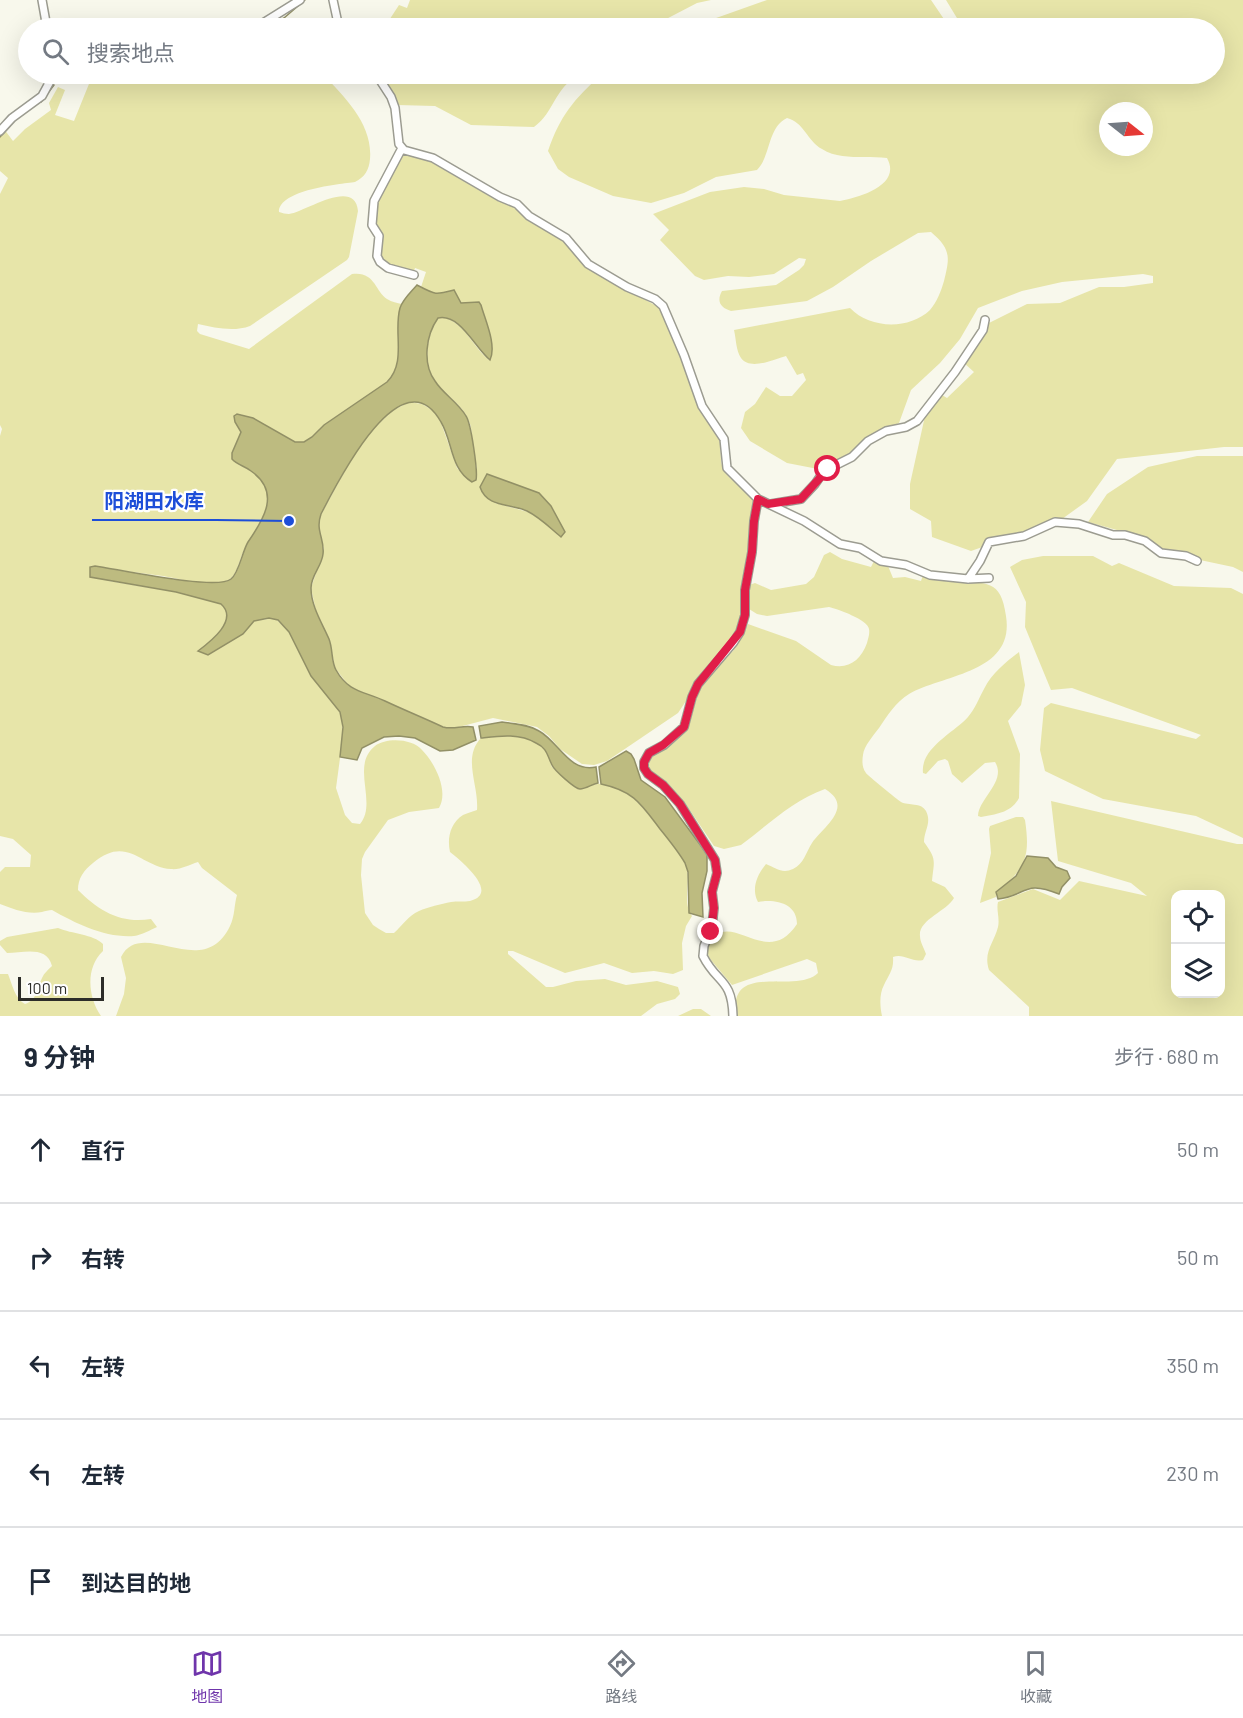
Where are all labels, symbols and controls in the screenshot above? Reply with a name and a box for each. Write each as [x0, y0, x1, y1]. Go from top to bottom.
search box [18, 18, 1225, 84]
icon: search [39, 35, 72, 68]
text: 搜索地点 [87, 39, 175, 65]
north arrow [1099, 102, 1153, 156]
route start [814, 455, 840, 481]
callout: 阳湖田水库 [92, 482, 216, 520]
text: 阳湖田水库 [104, 488, 204, 512]
map controls [1171, 890, 1225, 998]
button: locate [1171, 890, 1225, 944]
route end [697, 918, 723, 944]
button: layers [1171, 944, 1225, 998]
scale bar [18, 974, 104, 1001]
text: 100 m [27, 978, 67, 997]
text: 9 分钟 [24, 1041, 95, 1072]
text: 步行 · 680 m [1114, 1044, 1219, 1068]
icon: ahead [24, 1133, 57, 1166]
text: 直行 [81, 1137, 125, 1163]
text: 50 m [1177, 1137, 1219, 1161]
icon: right [24, 1241, 57, 1274]
text: 右转 [81, 1245, 125, 1271]
text: 50 m [1177, 1245, 1219, 1269]
icon: left [24, 1349, 57, 1382]
text: 左转 [81, 1353, 125, 1379]
text: 350 m [1167, 1353, 1219, 1377]
icon: left [24, 1457, 57, 1490]
text: 左转 [81, 1461, 125, 1487]
text: 230 m [1166, 1461, 1219, 1485]
icon: arrive [24, 1565, 57, 1598]
text: 到达目的地 [81, 1569, 191, 1595]
tab: 地图 [191, 1647, 224, 1707]
tab: 路线 [605, 1647, 638, 1707]
tab: 收藏 [1019, 1647, 1052, 1707]

